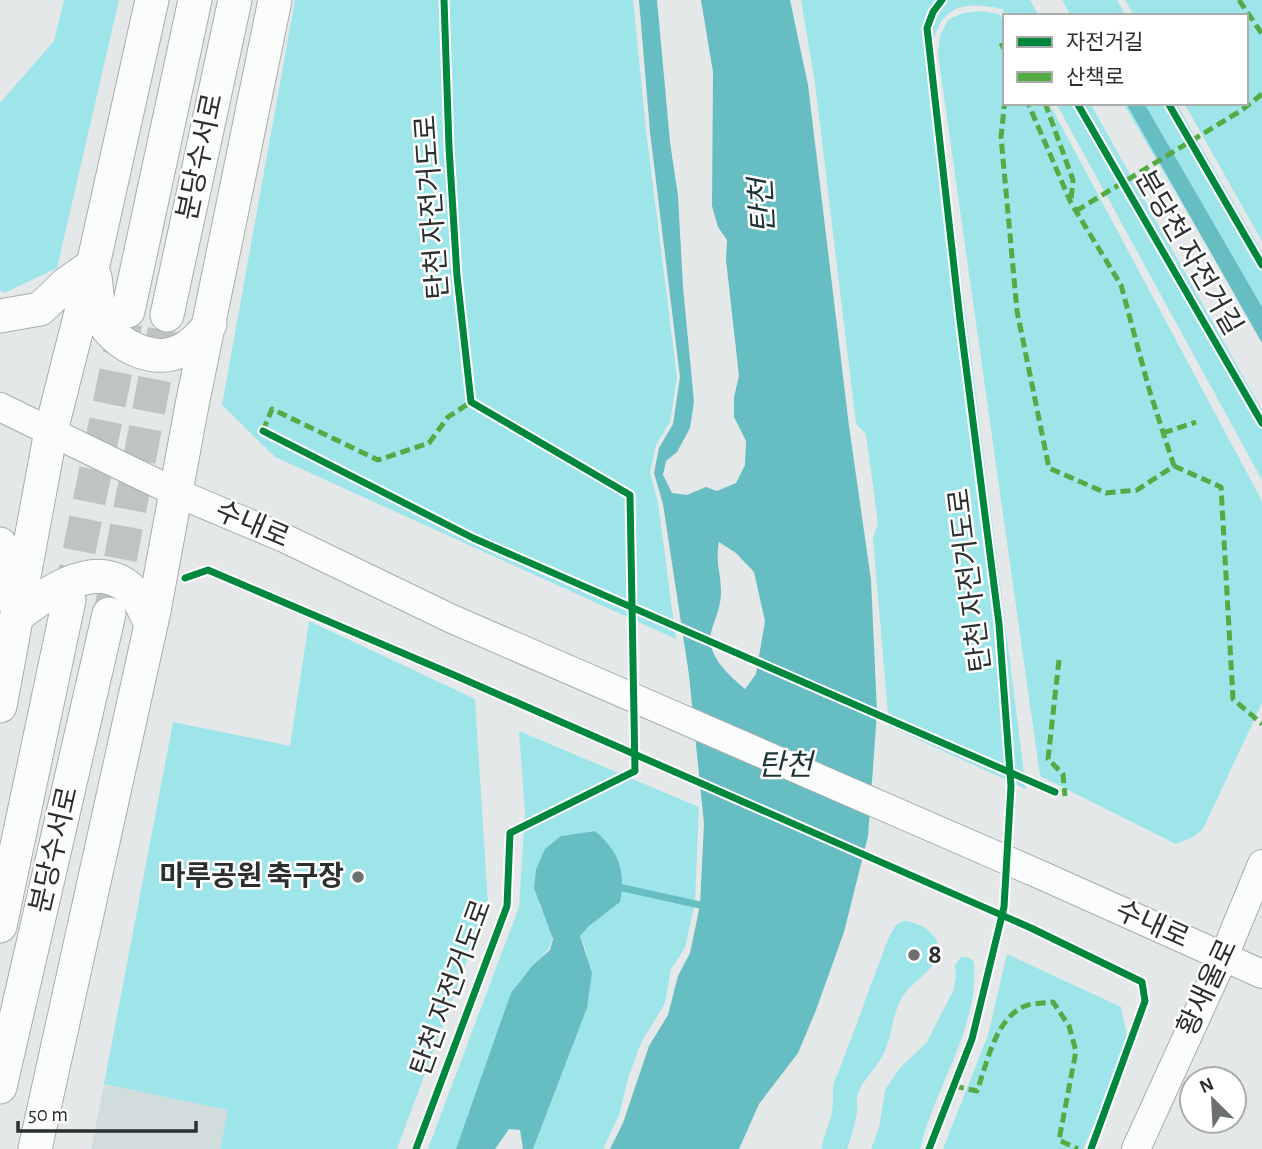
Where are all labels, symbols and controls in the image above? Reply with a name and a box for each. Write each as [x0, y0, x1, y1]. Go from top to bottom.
legend [1003, 14, 1248, 105]
text: 자전거길 [1066, 31, 1143, 53]
text: 산책로 [1066, 66, 1124, 88]
street label: 분당수서로 [172, 91, 228, 223]
street label: 탄천 자전거도로 [411, 114, 453, 300]
street label: 분당천 자전거길 [1130, 165, 1248, 340]
water label: 탄천 [745, 174, 779, 234]
street label: 탄천 자전거도로 [944, 487, 996, 674]
street label: 수내로 [211, 495, 294, 553]
water label: 탄천 [757, 750, 816, 781]
street label: 분당수서로 [25, 784, 83, 916]
place label: 마루공원 축구장 [159, 861, 344, 891]
marker: 마루공원 축구장 [350, 869, 366, 885]
street label: 수내로 [1111, 895, 1194, 954]
street label: 탄천 자전거도로 [405, 896, 497, 1080]
street label: 황새울로 [1172, 935, 1242, 1041]
place label: 8 [928, 941, 942, 969]
marker: 8 [906, 947, 922, 963]
north arrow [1178, 1065, 1248, 1135]
text: N [1197, 1074, 1217, 1097]
scale bar [18, 1090, 196, 1134]
text: 50 m [28, 1104, 68, 1125]

